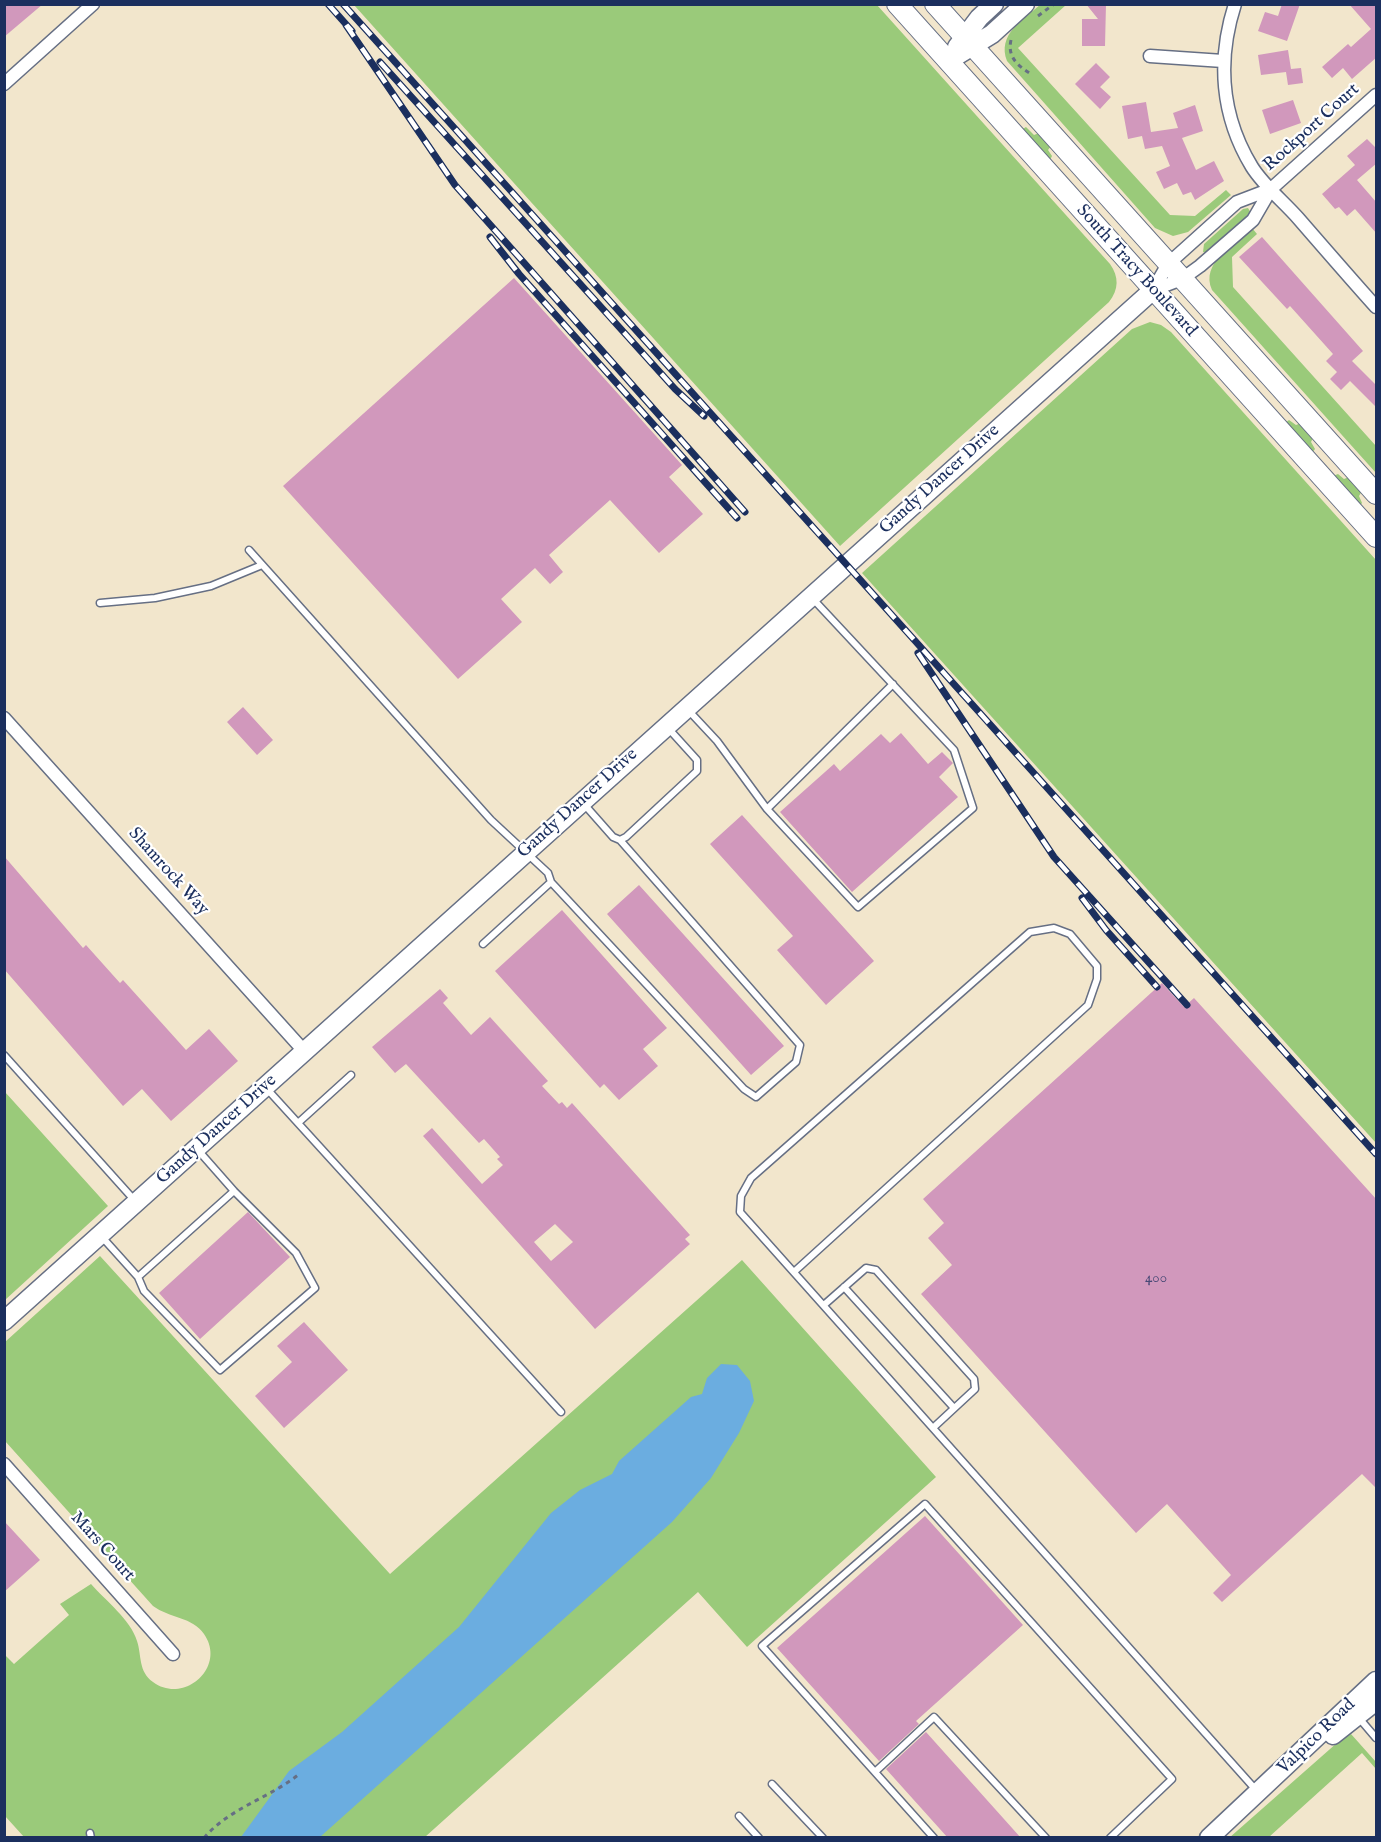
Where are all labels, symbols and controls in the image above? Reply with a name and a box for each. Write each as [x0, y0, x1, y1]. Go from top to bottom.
street label: Rockport Court [1260, 79, 1364, 177]
street label: South Tracy Boulevard [1071, 200, 1201, 342]
street label: Gandy Dancer Drive [875, 420, 1005, 540]
street label: Gandy Dancer Drive [513, 744, 643, 864]
street label: Shamrock Way [123, 824, 213, 920]
street label: Gandy Dancer Drive [152, 1070, 282, 1190]
house number: 400 [1145, 1270, 1167, 1288]
street label: Mars Court [65, 1508, 139, 1586]
street label: Valpico Road [1274, 1695, 1360, 1779]

